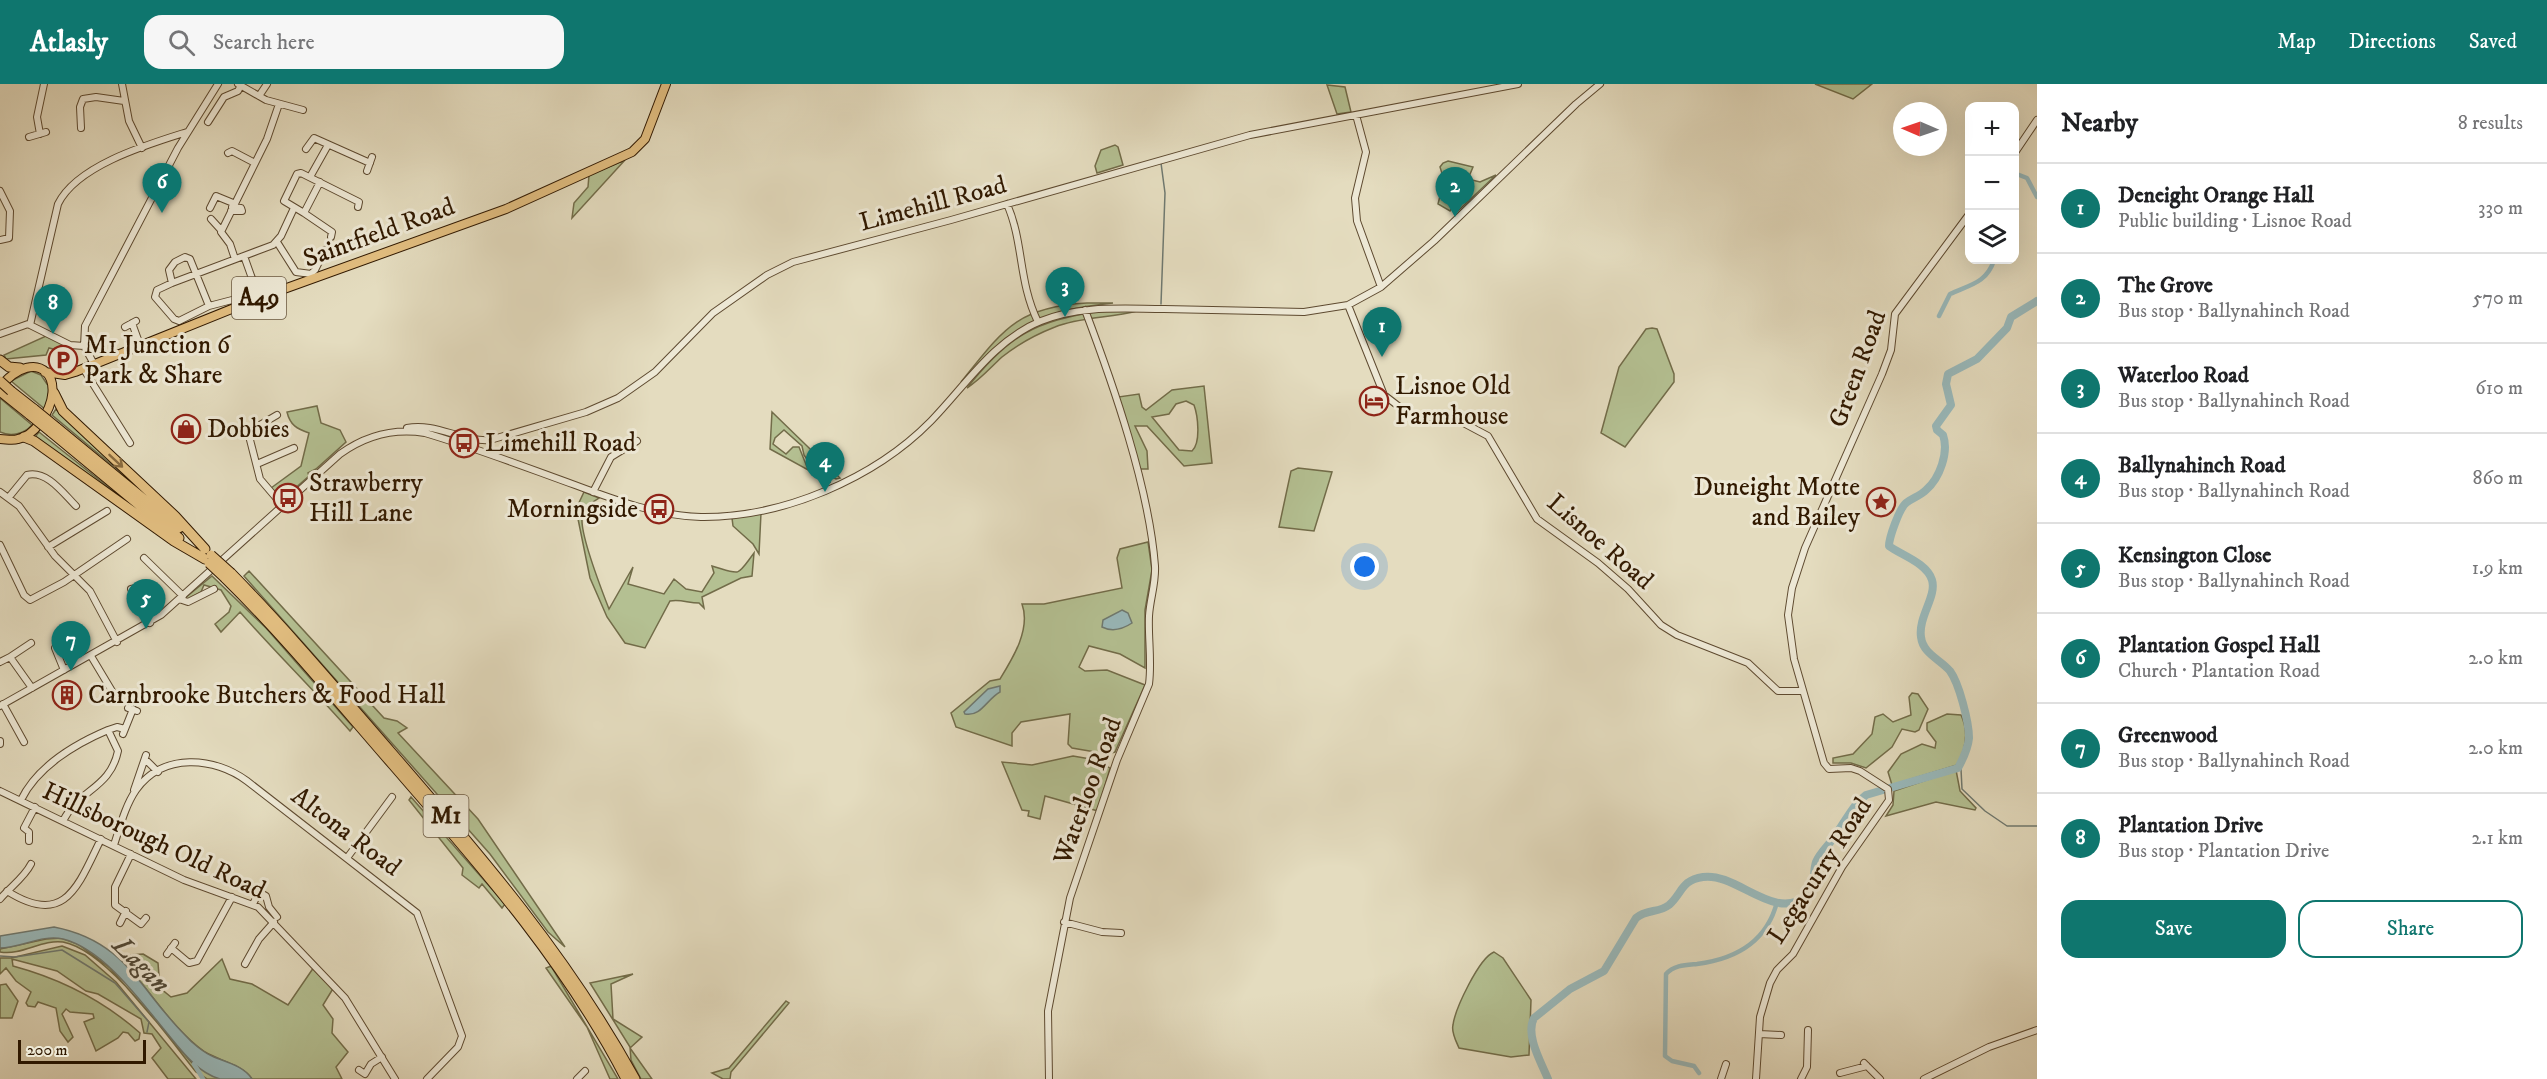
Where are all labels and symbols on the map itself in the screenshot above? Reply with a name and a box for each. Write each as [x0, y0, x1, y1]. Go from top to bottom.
north arrow [1893, 102, 1947, 156]
pin: 6 [142, 164, 182, 213]
pin: 2 [1436, 168, 1474, 217]
street label: Limehill Road [856, 169, 1010, 239]
street label: Saintfield Road [299, 190, 459, 276]
pin: 3 [1046, 268, 1084, 317]
road number: A49 [232, 277, 286, 319]
pin: 8 [34, 284, 72, 334]
street label: Green Road [1822, 306, 1894, 432]
pin: 1 [1362, 308, 1402, 357]
place label: M1 Junction 6 Park & Share [84, 329, 232, 392]
parking icon: M1 Junction 6 Park & Share [47, 344, 79, 376]
place label: Lisnoe Old Farmhouse [1395, 370, 1511, 433]
hotel icon: Lisnoe Old Farmhouse [1358, 385, 1390, 417]
shop icon: Dobbies [170, 413, 202, 445]
place label: Dobbies [207, 413, 290, 446]
bus stop icon: Limehill Road [448, 427, 480, 459]
place label: Limehill Road [485, 427, 636, 460]
pin: 4 [806, 442, 844, 492]
one-way arrow [108, 453, 123, 468]
place label: Strawberry Hill Lane [309, 467, 423, 530]
place label: Duneight Motte and Bailey [1694, 471, 1861, 534]
bus stop icon: Strawberry Hill Lane [272, 482, 304, 514]
place icon: Duneight Motte and Bailey [1865, 486, 1897, 518]
street label: Lisnoe Road [1540, 487, 1660, 597]
place label: Morningside [507, 493, 638, 526]
bus stop icon: Morningside [643, 493, 675, 525]
your location [1350, 552, 1379, 581]
pin: 5 [126, 580, 166, 629]
pin: 7 [52, 622, 90, 671]
building icon: Carnbrooke Butchers & Food Hall [51, 679, 83, 711]
place label: Carnbrooke Butchers & Food Hall [88, 679, 445, 712]
street label: Waterloo Road [1046, 713, 1130, 870]
street label: Hillsborough Old Road [37, 775, 271, 907]
street label: Altona Road [284, 780, 408, 884]
street label: Legacurry Road [1760, 792, 1880, 950]
road number: M1 [424, 795, 468, 837]
water label: Lagan [104, 928, 177, 1001]
scale bar [18, 1037, 146, 1064]

